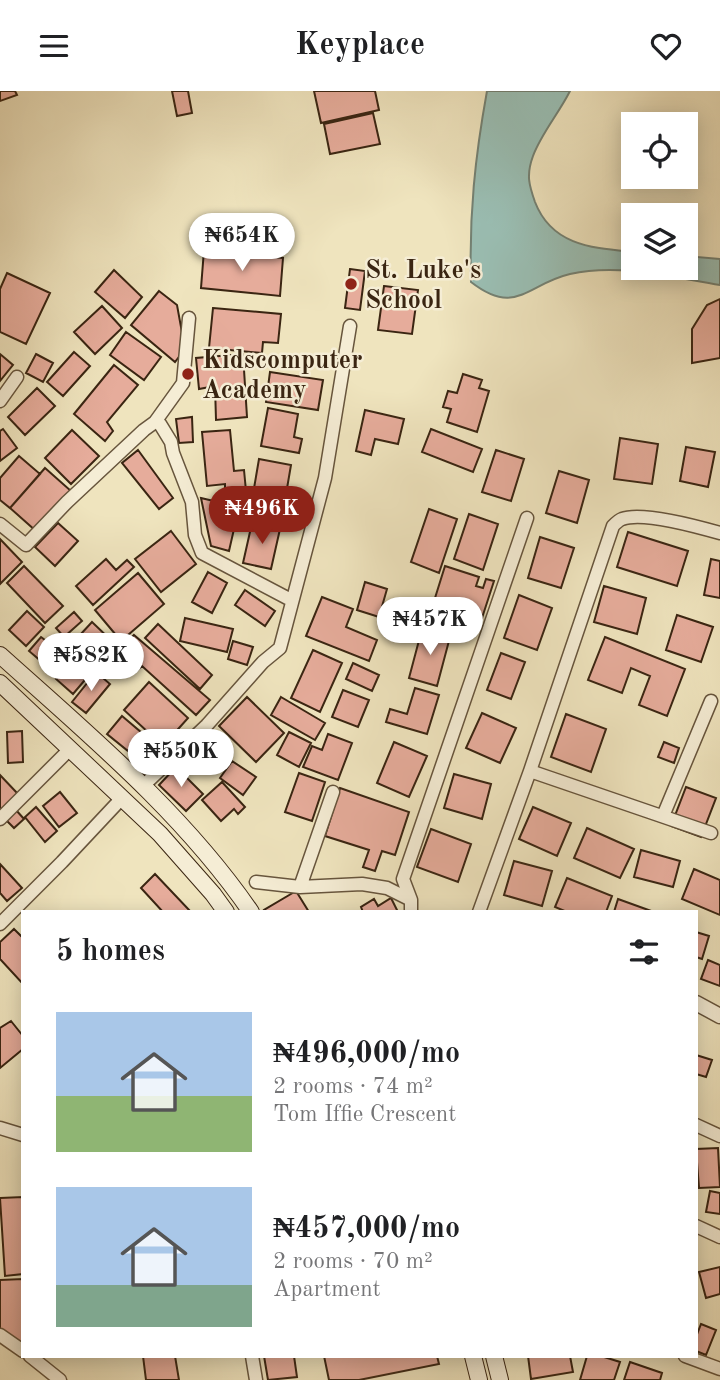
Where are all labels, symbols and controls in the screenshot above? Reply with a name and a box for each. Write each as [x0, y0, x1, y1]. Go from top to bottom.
icon: menu [35, 27, 73, 65]
icon: heart [647, 27, 685, 65]
text: Keyplace [295, 30, 425, 62]
map controls [621, 112, 698, 280]
button: locate [621, 112, 698, 189]
button: layers [621, 203, 698, 280]
pin: ₦654K [193, 213, 291, 273]
text: ₦654K [205, 224, 279, 247]
place label: St. Luke's School [365, 258, 481, 314]
marker: St. Luke's School [343, 276, 359, 292]
place label: Kidscomputer Academy [202, 348, 362, 404]
marker: Kidscomputer Academy [180, 366, 196, 382]
pin: ₦496K [213, 487, 311, 546]
text: ₦496K [225, 497, 299, 520]
pin: ₦457K [381, 597, 479, 657]
text: ₦457K [393, 608, 467, 631]
pin: ₦582K [42, 633, 140, 693]
text: ₦582K [54, 644, 128, 667]
pin: ₦550K [132, 729, 230, 789]
text: ₦550K [144, 740, 218, 763]
icon: filters [625, 933, 663, 971]
text: 5 homes [56, 937, 165, 967]
text: ₦496,000/mo [273, 1039, 460, 1069]
icon: home [112, 1040, 196, 1124]
text: 2 rooms · 74 m² [273, 1075, 433, 1098]
text: Tom Iffie Crescent [273, 1103, 456, 1126]
text: ₦457,000/mo [273, 1214, 460, 1244]
icon: home [112, 1215, 196, 1299]
text: 2 rooms · 70 m² [273, 1250, 433, 1273]
text: Apartment [273, 1278, 381, 1301]

